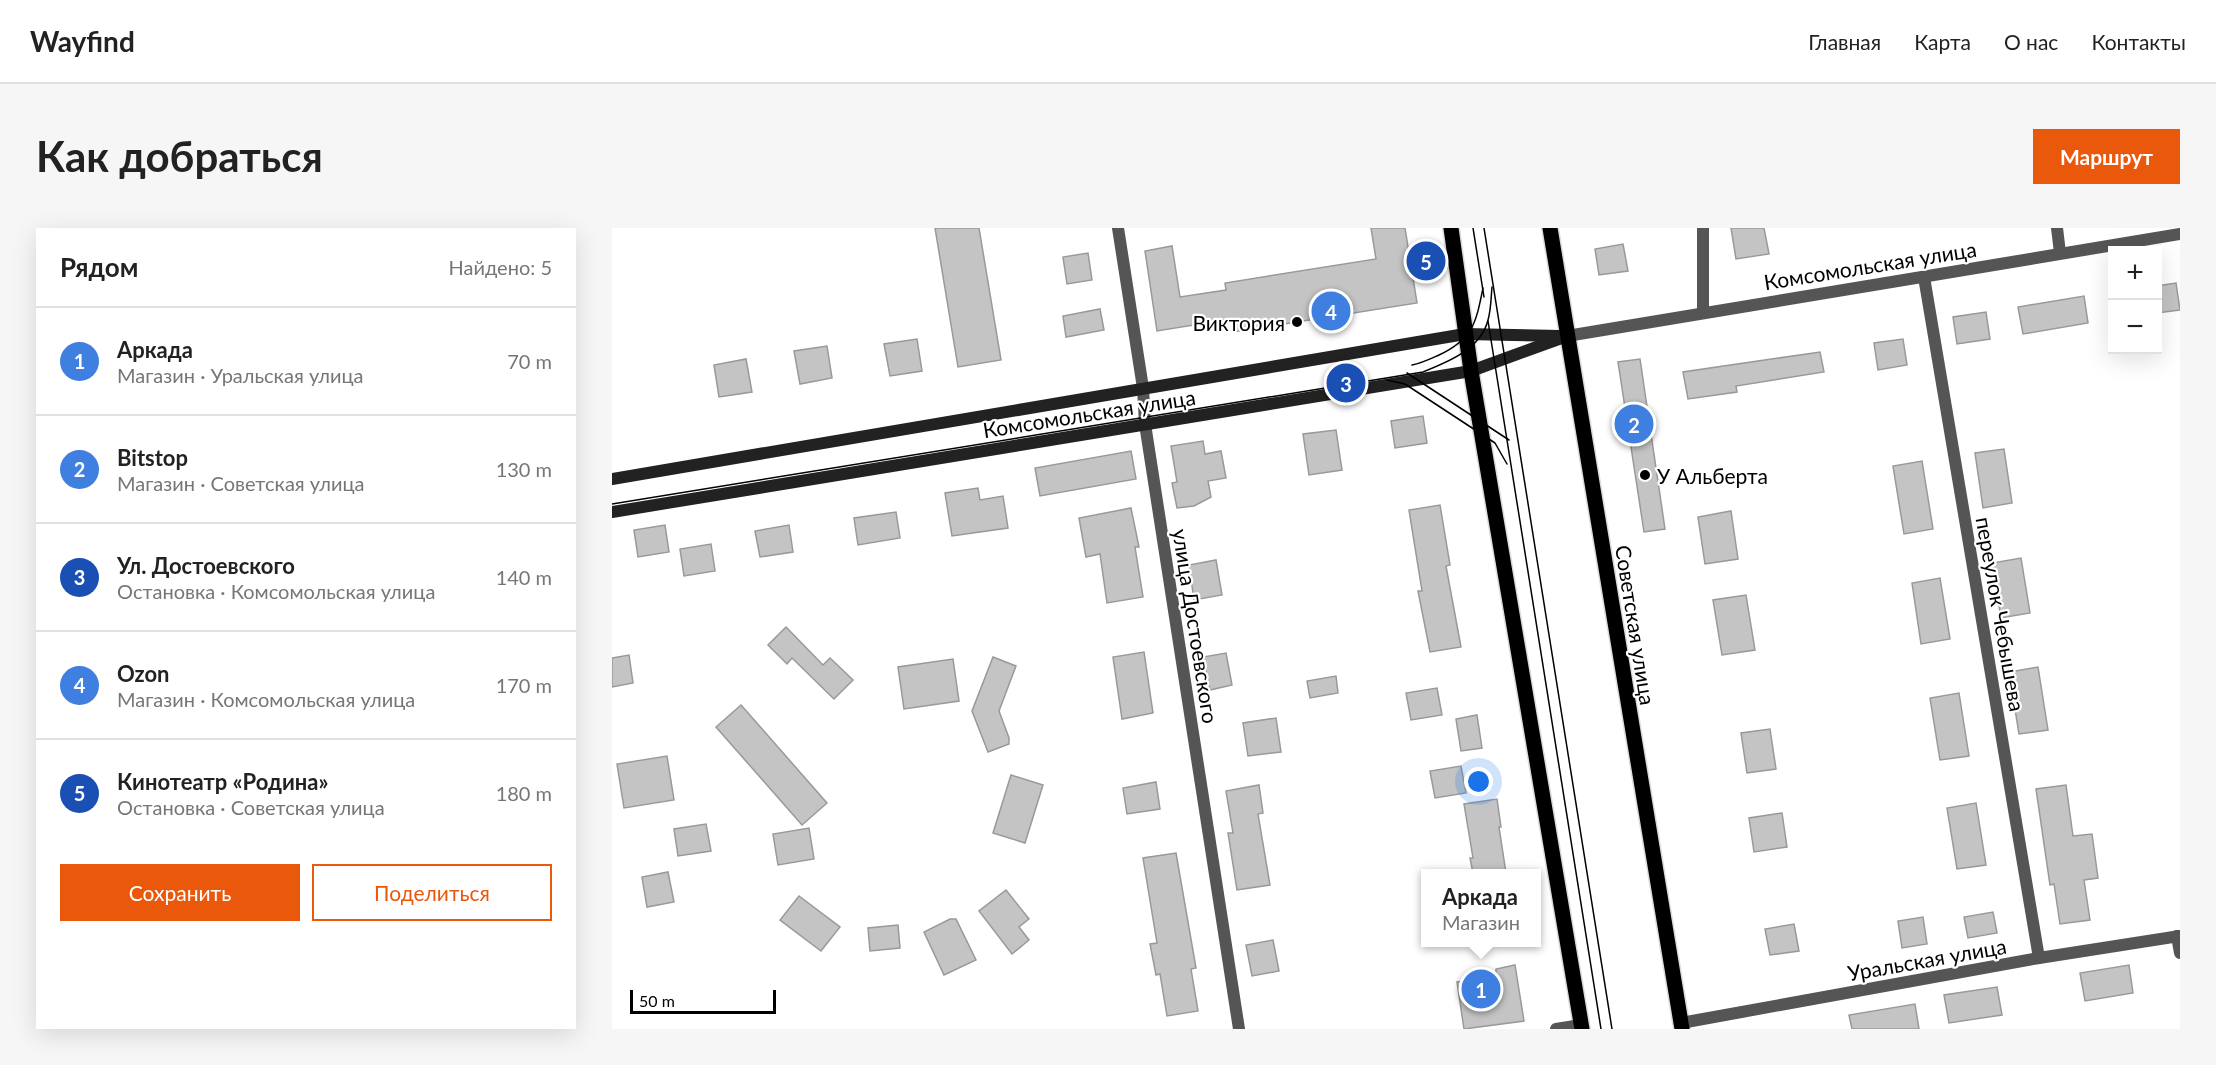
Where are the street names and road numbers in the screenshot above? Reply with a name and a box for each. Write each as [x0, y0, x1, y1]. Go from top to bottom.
street label: Комсомольская улица [1762, 236, 1978, 294]
street label: Комсомольская улица [981, 384, 1197, 442]
street label: переулок Чебышева [1972, 515, 2030, 713]
street label: улица Достоевского [1168, 527, 1224, 725]
street label: Советская улица [1611, 543, 1661, 707]
street label: Уральская улица [1846, 933, 2008, 985]

